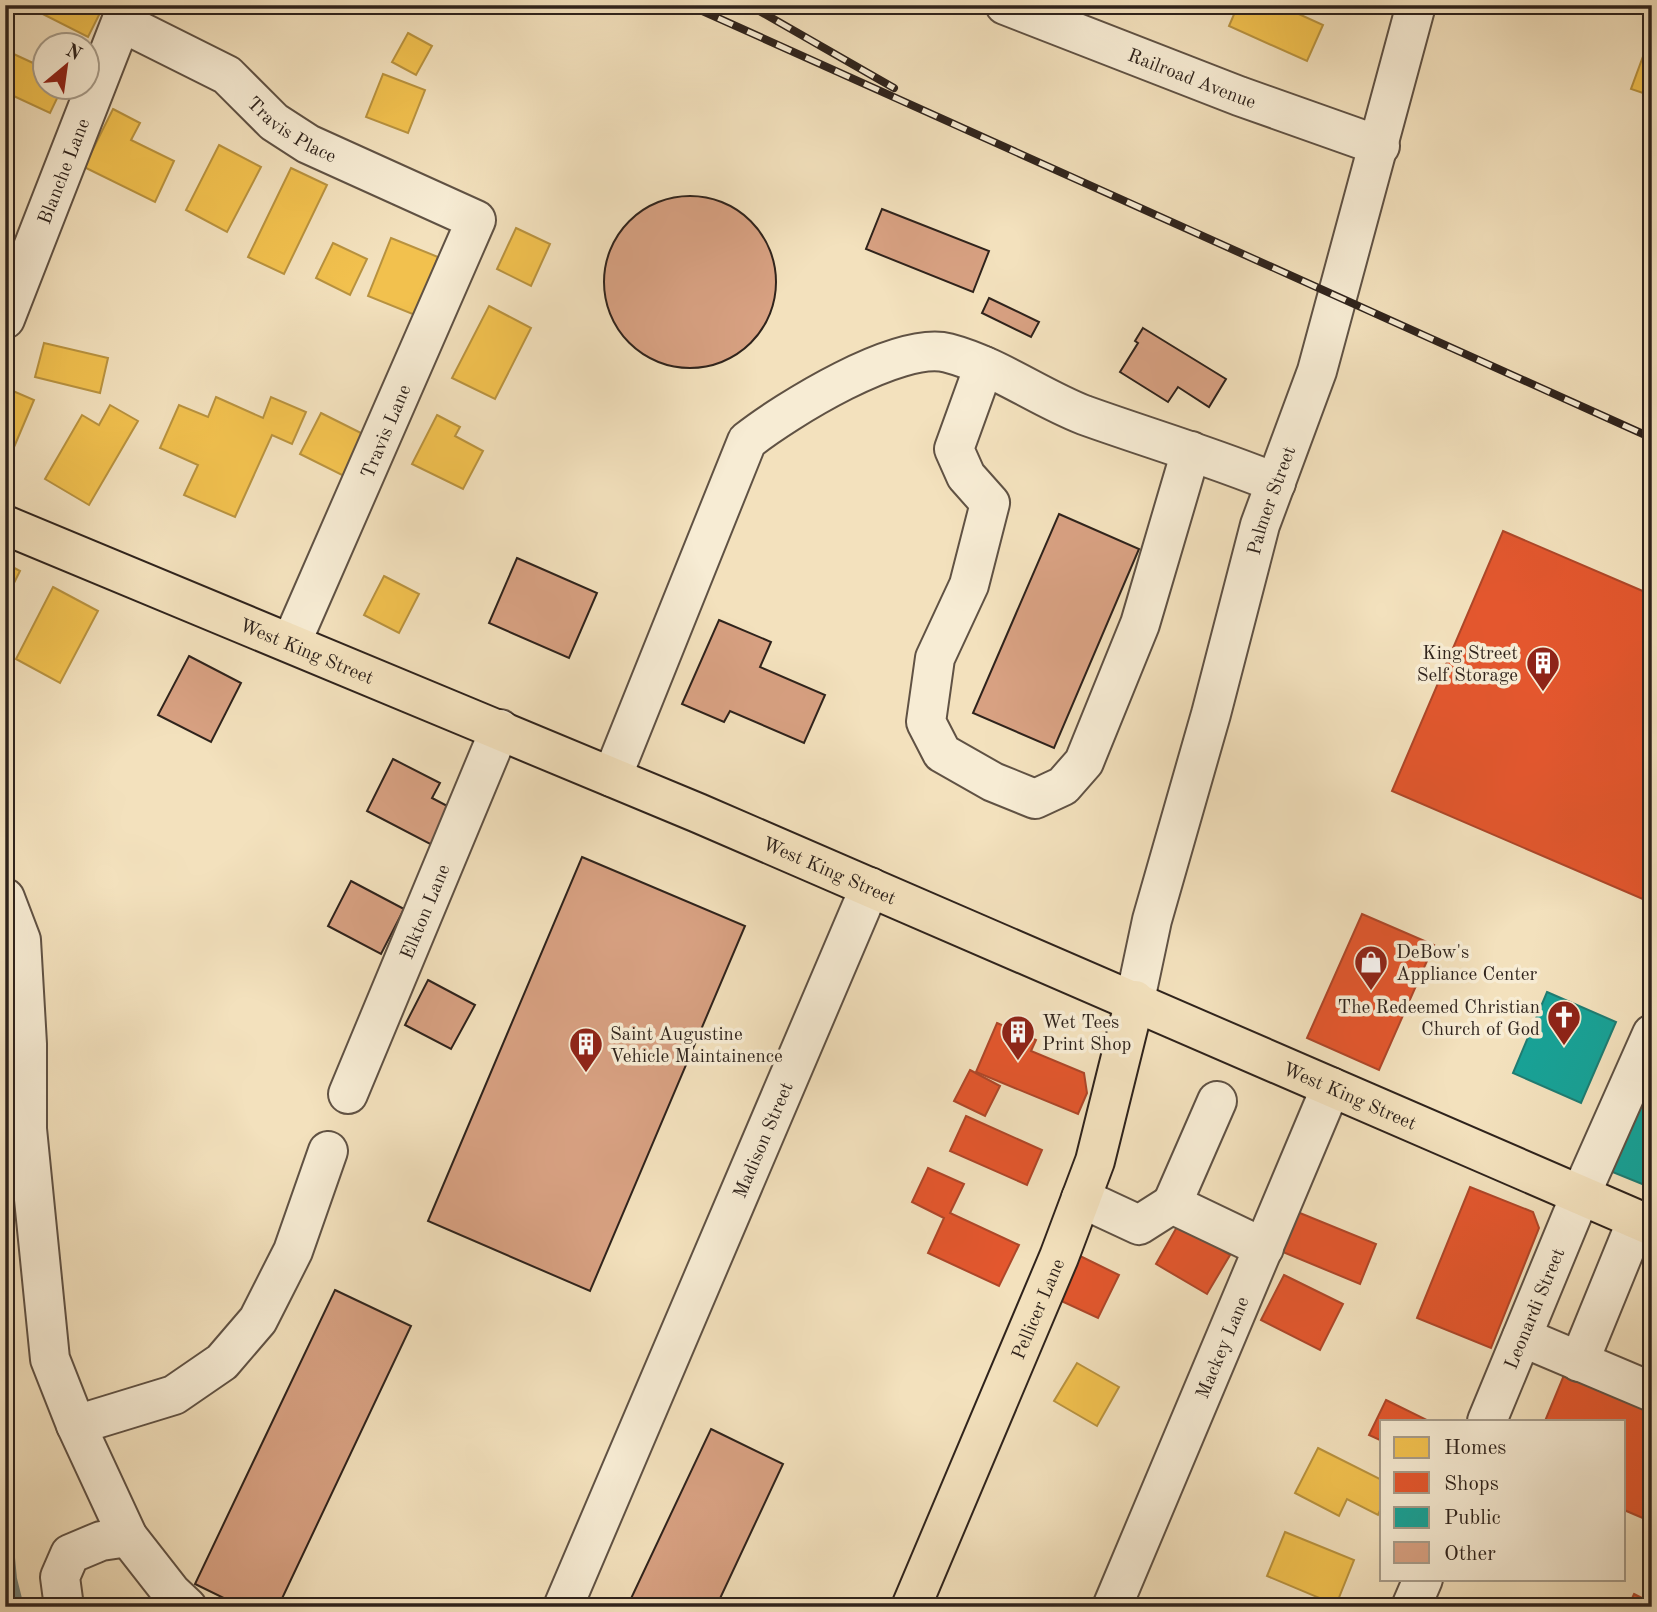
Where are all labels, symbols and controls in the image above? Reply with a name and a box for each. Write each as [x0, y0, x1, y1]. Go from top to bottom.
north arrow [32, 32, 102, 102]
text: N [62, 41, 84, 65]
street label: Railroad Avenue [1125, 47, 1258, 113]
street label: Travis Place [242, 94, 339, 167]
street label: Blanche Lane [36, 116, 94, 227]
street label: Travis Lane [359, 382, 416, 482]
street label: Palmer Street [1246, 444, 1300, 557]
street label: West King Street [236, 617, 376, 689]
building icon: King Street Self Storage [1524, 644, 1562, 693]
place label: King Street Self Storage [1417, 645, 1518, 686]
street label: West King Street [759, 835, 898, 909]
street label: Elkton Lane [398, 862, 455, 962]
shop icon: DeBow's Appliance Center [1352, 943, 1390, 992]
place label: DeBow's Appliance Center [1396, 944, 1538, 985]
church icon: The Redeemed Christian Church of God [1545, 998, 1583, 1047]
place label: The Redeemed Christian Church of God [1338, 999, 1540, 1040]
building icon: Wet Tees Print Shop [999, 1013, 1037, 1062]
place label: Wet Tees Print Shop [1042, 1014, 1131, 1055]
building icon: Saint Augustine Vehicle Maintainence [567, 1025, 605, 1074]
place label: Saint Augustine Vehicle Maintainence [610, 1026, 783, 1067]
street label: West King Street [1280, 1060, 1419, 1135]
street label: Madison Street [731, 1080, 798, 1201]
street label: Leonardi Street [1502, 1246, 1569, 1373]
street label: Pellicer Lane [1010, 1256, 1069, 1363]
street label: Mackey Lane [1194, 1294, 1254, 1402]
legend [1380, 1420, 1626, 1580]
text: Homes [1444, 1438, 1506, 1459]
text: Shops [1444, 1474, 1499, 1495]
text: Public [1444, 1508, 1501, 1529]
text: Other [1444, 1544, 1496, 1565]

